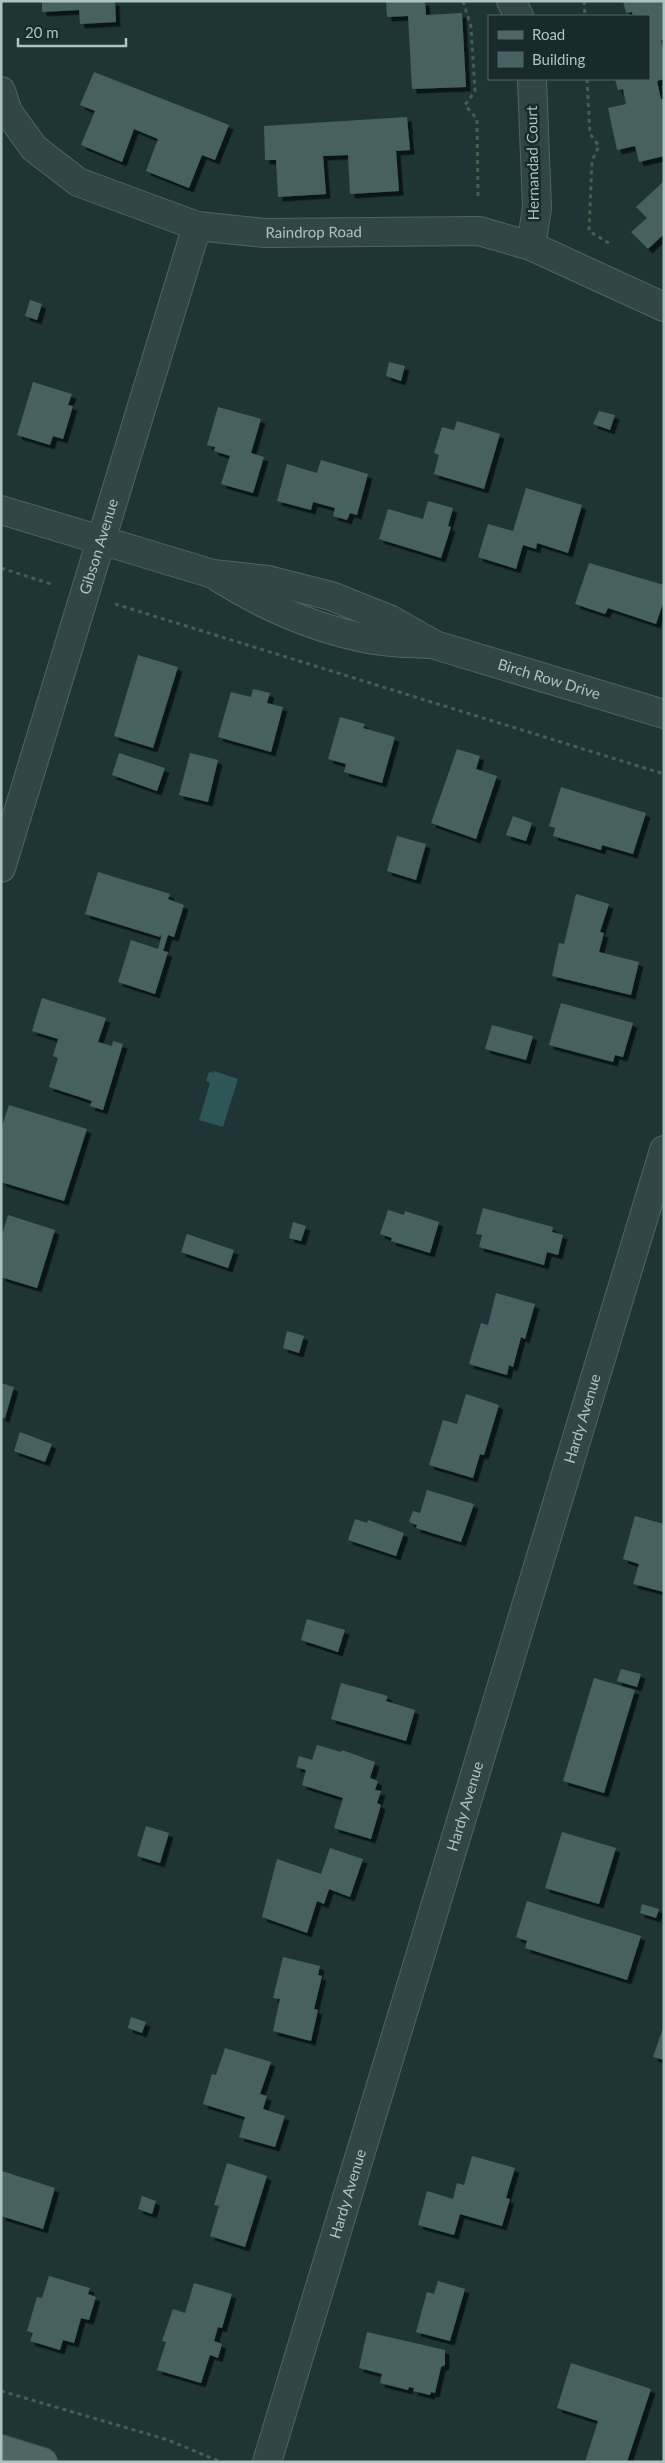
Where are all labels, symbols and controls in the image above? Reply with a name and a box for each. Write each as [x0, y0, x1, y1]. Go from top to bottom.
scale bar [18, 15, 125, 47]
legend [488, 15, 650, 80]
text: 20 m [25, 23, 59, 41]
text: Road [532, 25, 565, 43]
text: Building [532, 50, 585, 68]
street label: Hernandad Court [522, 105, 542, 220]
street label: Raindrop Road [265, 222, 362, 241]
street label: Gibson Avenue [75, 496, 121, 596]
street label: Birch Row Drive [496, 654, 603, 702]
street label: Hardy Avenue [560, 1371, 604, 1465]
street label: Hardy Avenue [442, 1759, 486, 1853]
street label: Hardy Avenue [325, 2147, 369, 2241]

